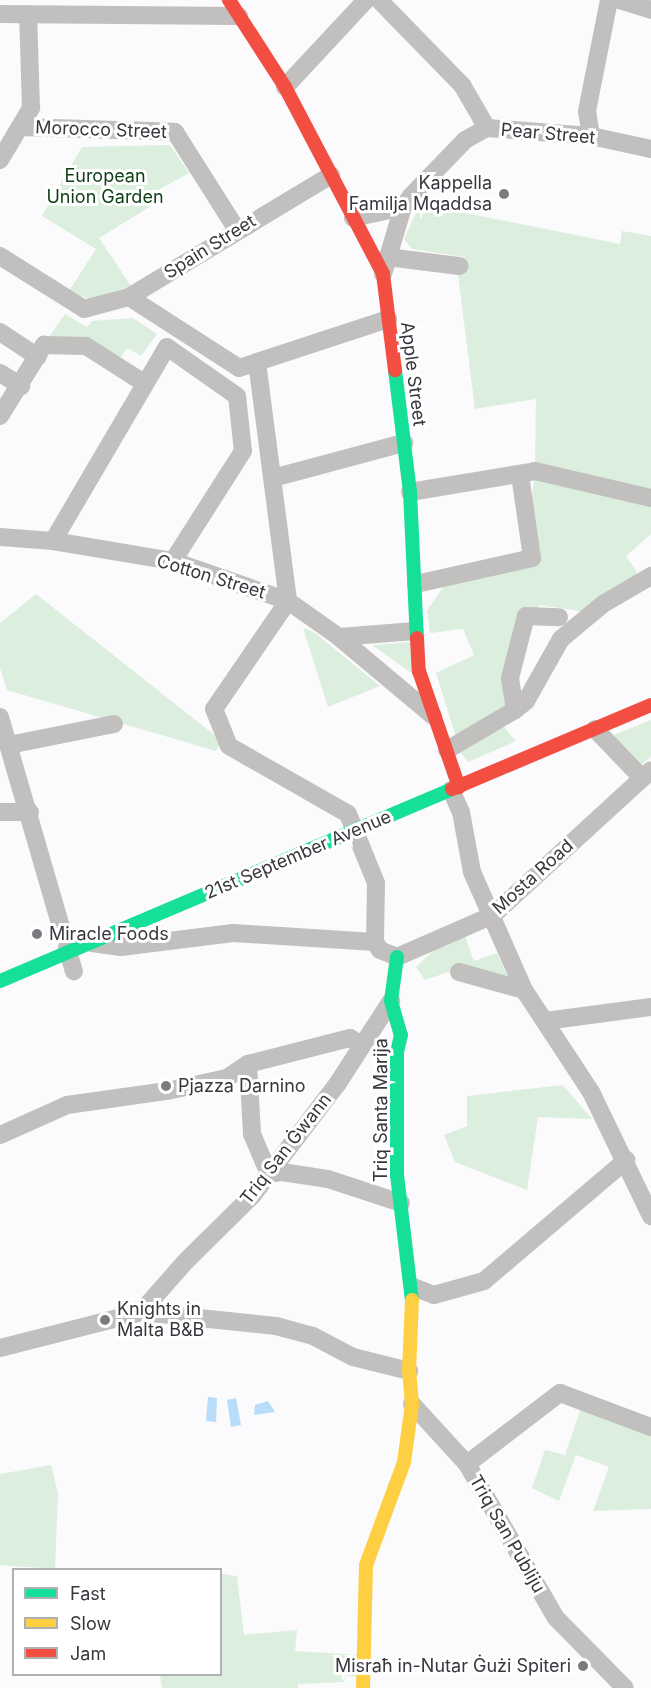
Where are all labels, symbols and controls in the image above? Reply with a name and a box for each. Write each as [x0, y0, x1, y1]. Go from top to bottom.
street label: Morocco Street [35, 117, 167, 143]
street label: Pear Street [500, 119, 596, 149]
park label: European Union Garden [46, 166, 164, 208]
place label: Kappella Familja Mqaddsa [349, 173, 492, 216]
marker: Kappella Familja Mqaddsa [497, 187, 511, 201]
street label: Spain Street [160, 210, 260, 284]
street label: Apple Street [396, 320, 430, 428]
street label: Cotton Street [154, 550, 268, 604]
street label: 21st September Avenue [202, 806, 394, 904]
street label: Mosta Road [488, 835, 578, 919]
place label: Miracle Foods [49, 923, 169, 945]
marker: Miracle Foods [30, 927, 44, 941]
street label: Triq Santa Marija [370, 1038, 392, 1182]
place label: Pjazza Darnino [178, 1075, 306, 1097]
marker: Pjazza Darnino [159, 1079, 173, 1093]
street label: Triq San Ġwann [236, 1089, 336, 1209]
place label: Knights in Malta B&B [117, 1299, 204, 1342]
marker: Knights in Malta B&B [98, 1313, 112, 1327]
street label: Triq San Publiju [465, 1471, 549, 1597]
legend [12, 1568, 222, 1676]
text: Fast [70, 1583, 106, 1604]
text: Slow [70, 1613, 111, 1634]
text: Jam [70, 1643, 106, 1664]
place label: Misraħ in-Nutar Ġużi Spiteri [335, 1655, 571, 1677]
marker: Misraħ in-Nutar Ġużi Spiteri [576, 1659, 590, 1673]

